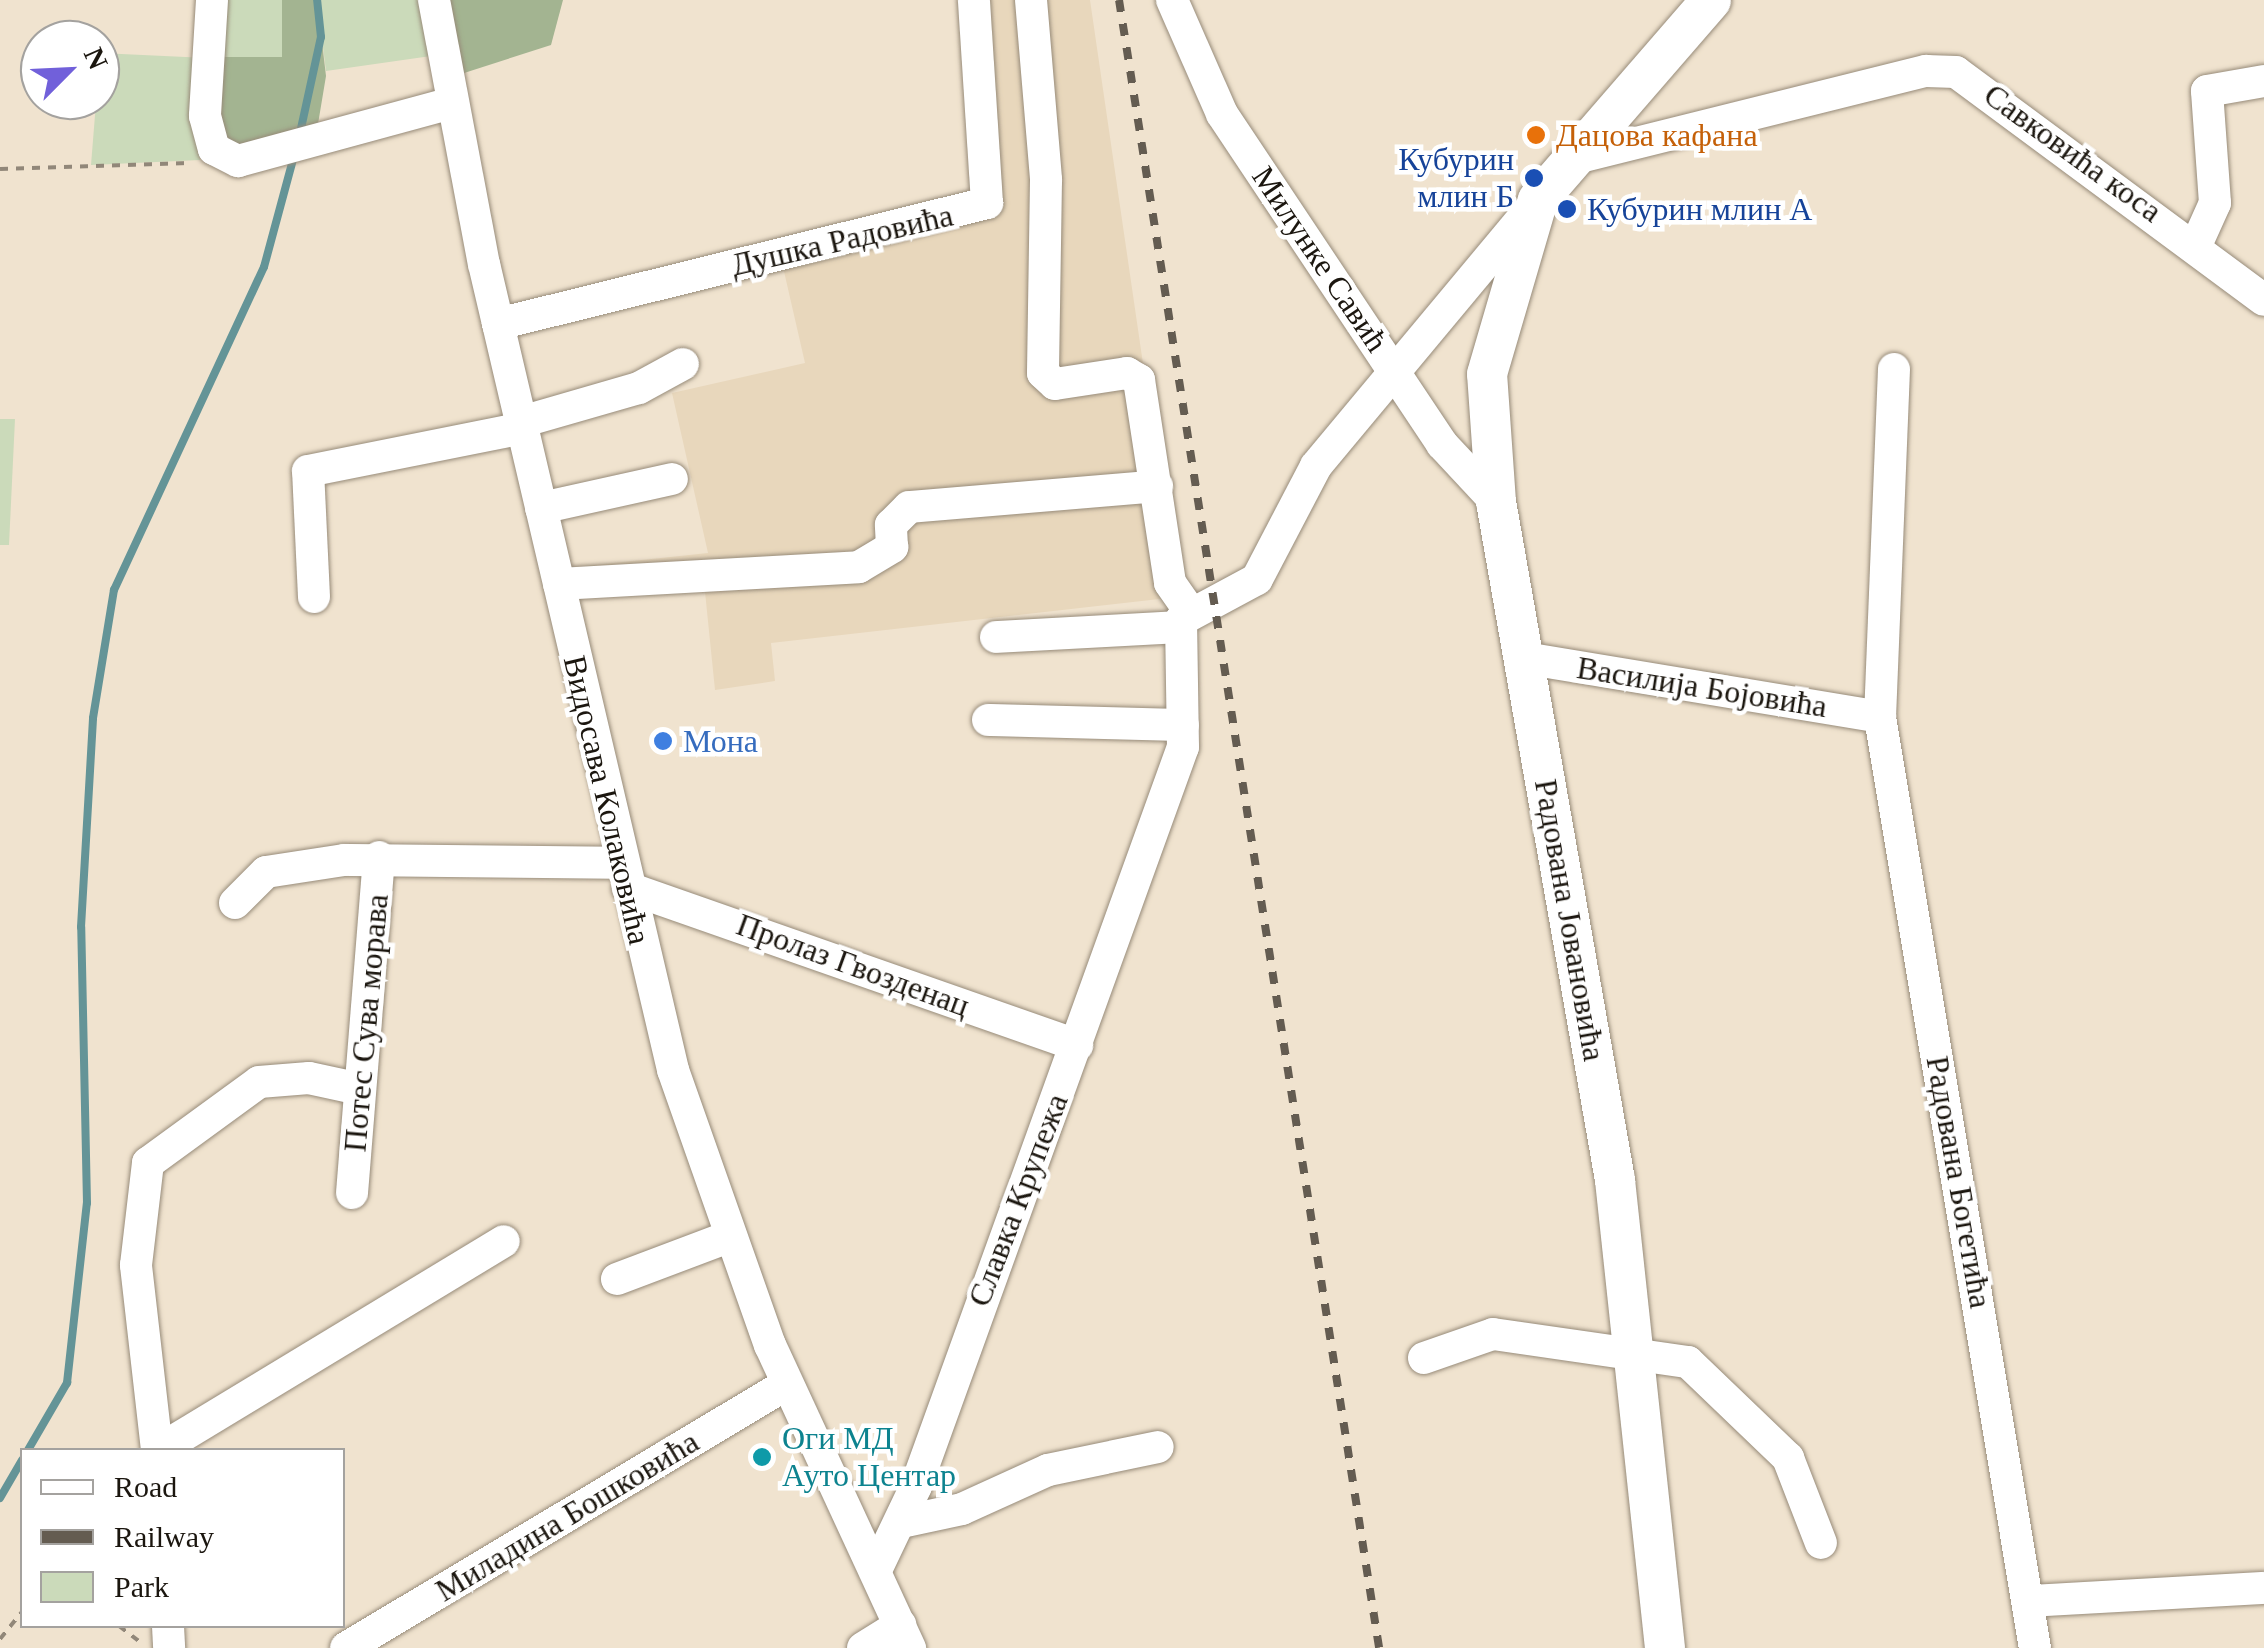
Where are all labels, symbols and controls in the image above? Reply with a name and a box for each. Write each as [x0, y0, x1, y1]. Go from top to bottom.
north arrow [20, 20, 120, 120]
text: N [78, 43, 114, 74]
street label: Савковића коса [1977, 76, 2169, 230]
place label: Дацова кафана [1556, 116, 1758, 154]
marker: Дацова кафана [1525, 124, 1547, 146]
place label: Кубурин млин Б [1398, 141, 1514, 216]
street label: Милунке Савић [1244, 159, 1396, 359]
marker: Кубурин млин Б [1523, 167, 1545, 189]
place label: Кубурин млин А [1587, 190, 1812, 228]
street label: Душка Радовића [727, 196, 957, 284]
marker: Кубурин млин А [1556, 198, 1578, 220]
street label: Василија Бојовића [1574, 648, 1830, 726]
street label: Видосава Колаковића [555, 652, 659, 948]
place label: Мона [683, 722, 758, 760]
marker: Мона [652, 730, 674, 752]
street label: Радована Јовановића [1526, 776, 1614, 1064]
street label: Потес Сува морава [336, 892, 396, 1154]
street label: Пролаз Гвозденац [731, 905, 975, 1025]
street label: Радована Богетића [1918, 1053, 2000, 1311]
street label: Славка Крупежа [960, 1088, 1076, 1312]
place label: Оги МД Ауто Центар [782, 1420, 956, 1495]
street label: Миладина Бошковића [429, 1422, 705, 1610]
marker: Оги МД Ауто Центар [751, 1446, 773, 1468]
legend [20, 1448, 345, 1628]
text: Road [114, 1470, 177, 1503]
text: Railway [114, 1520, 214, 1553]
text: Park [114, 1570, 169, 1603]

